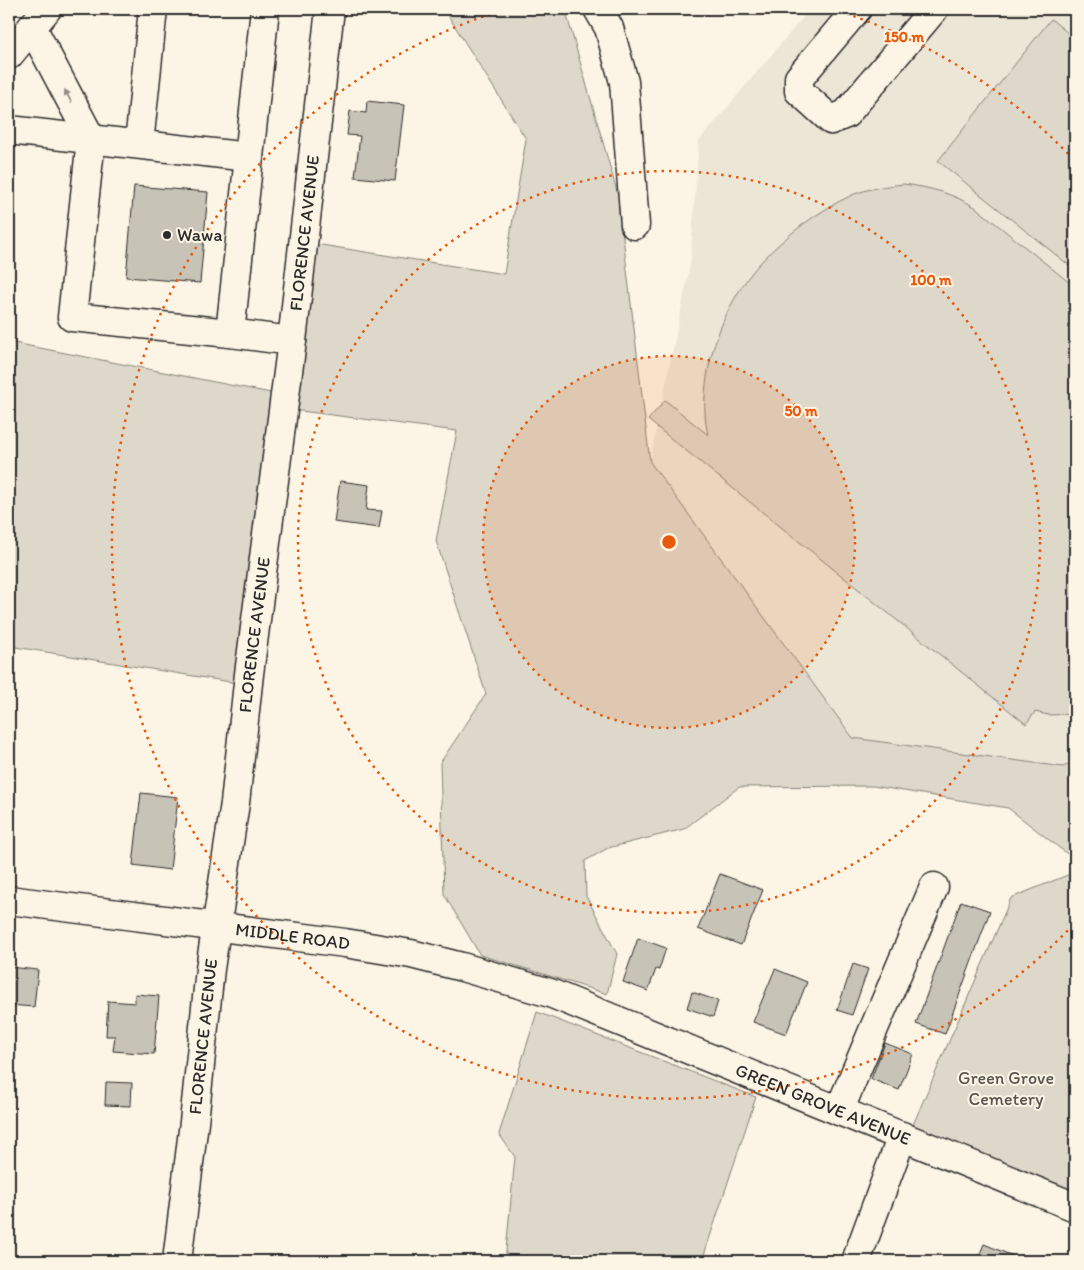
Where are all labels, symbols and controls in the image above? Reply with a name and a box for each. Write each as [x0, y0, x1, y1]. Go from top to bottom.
text: 150 m [884, 28, 924, 46]
one-way arrow [64, 89, 72, 103]
street label: FLORENCE AVENUE [285, 154, 324, 312]
place label: Wawa [177, 224, 222, 246]
marker: Wawa [161, 229, 173, 241]
text: 100 m [910, 271, 952, 289]
text: 50 m [784, 402, 818, 420]
centre of rings [660, 533, 678, 551]
street label: FLORENCE AVENUE [234, 556, 275, 714]
street label: MIDDLE ROAD [234, 918, 351, 955]
street label: FLORENCE AVENUE [184, 957, 222, 1116]
street label: GREEN GROVE AVENUE [732, 1059, 914, 1150]
park label: Green Grove Cemetery [958, 1067, 1054, 1110]

